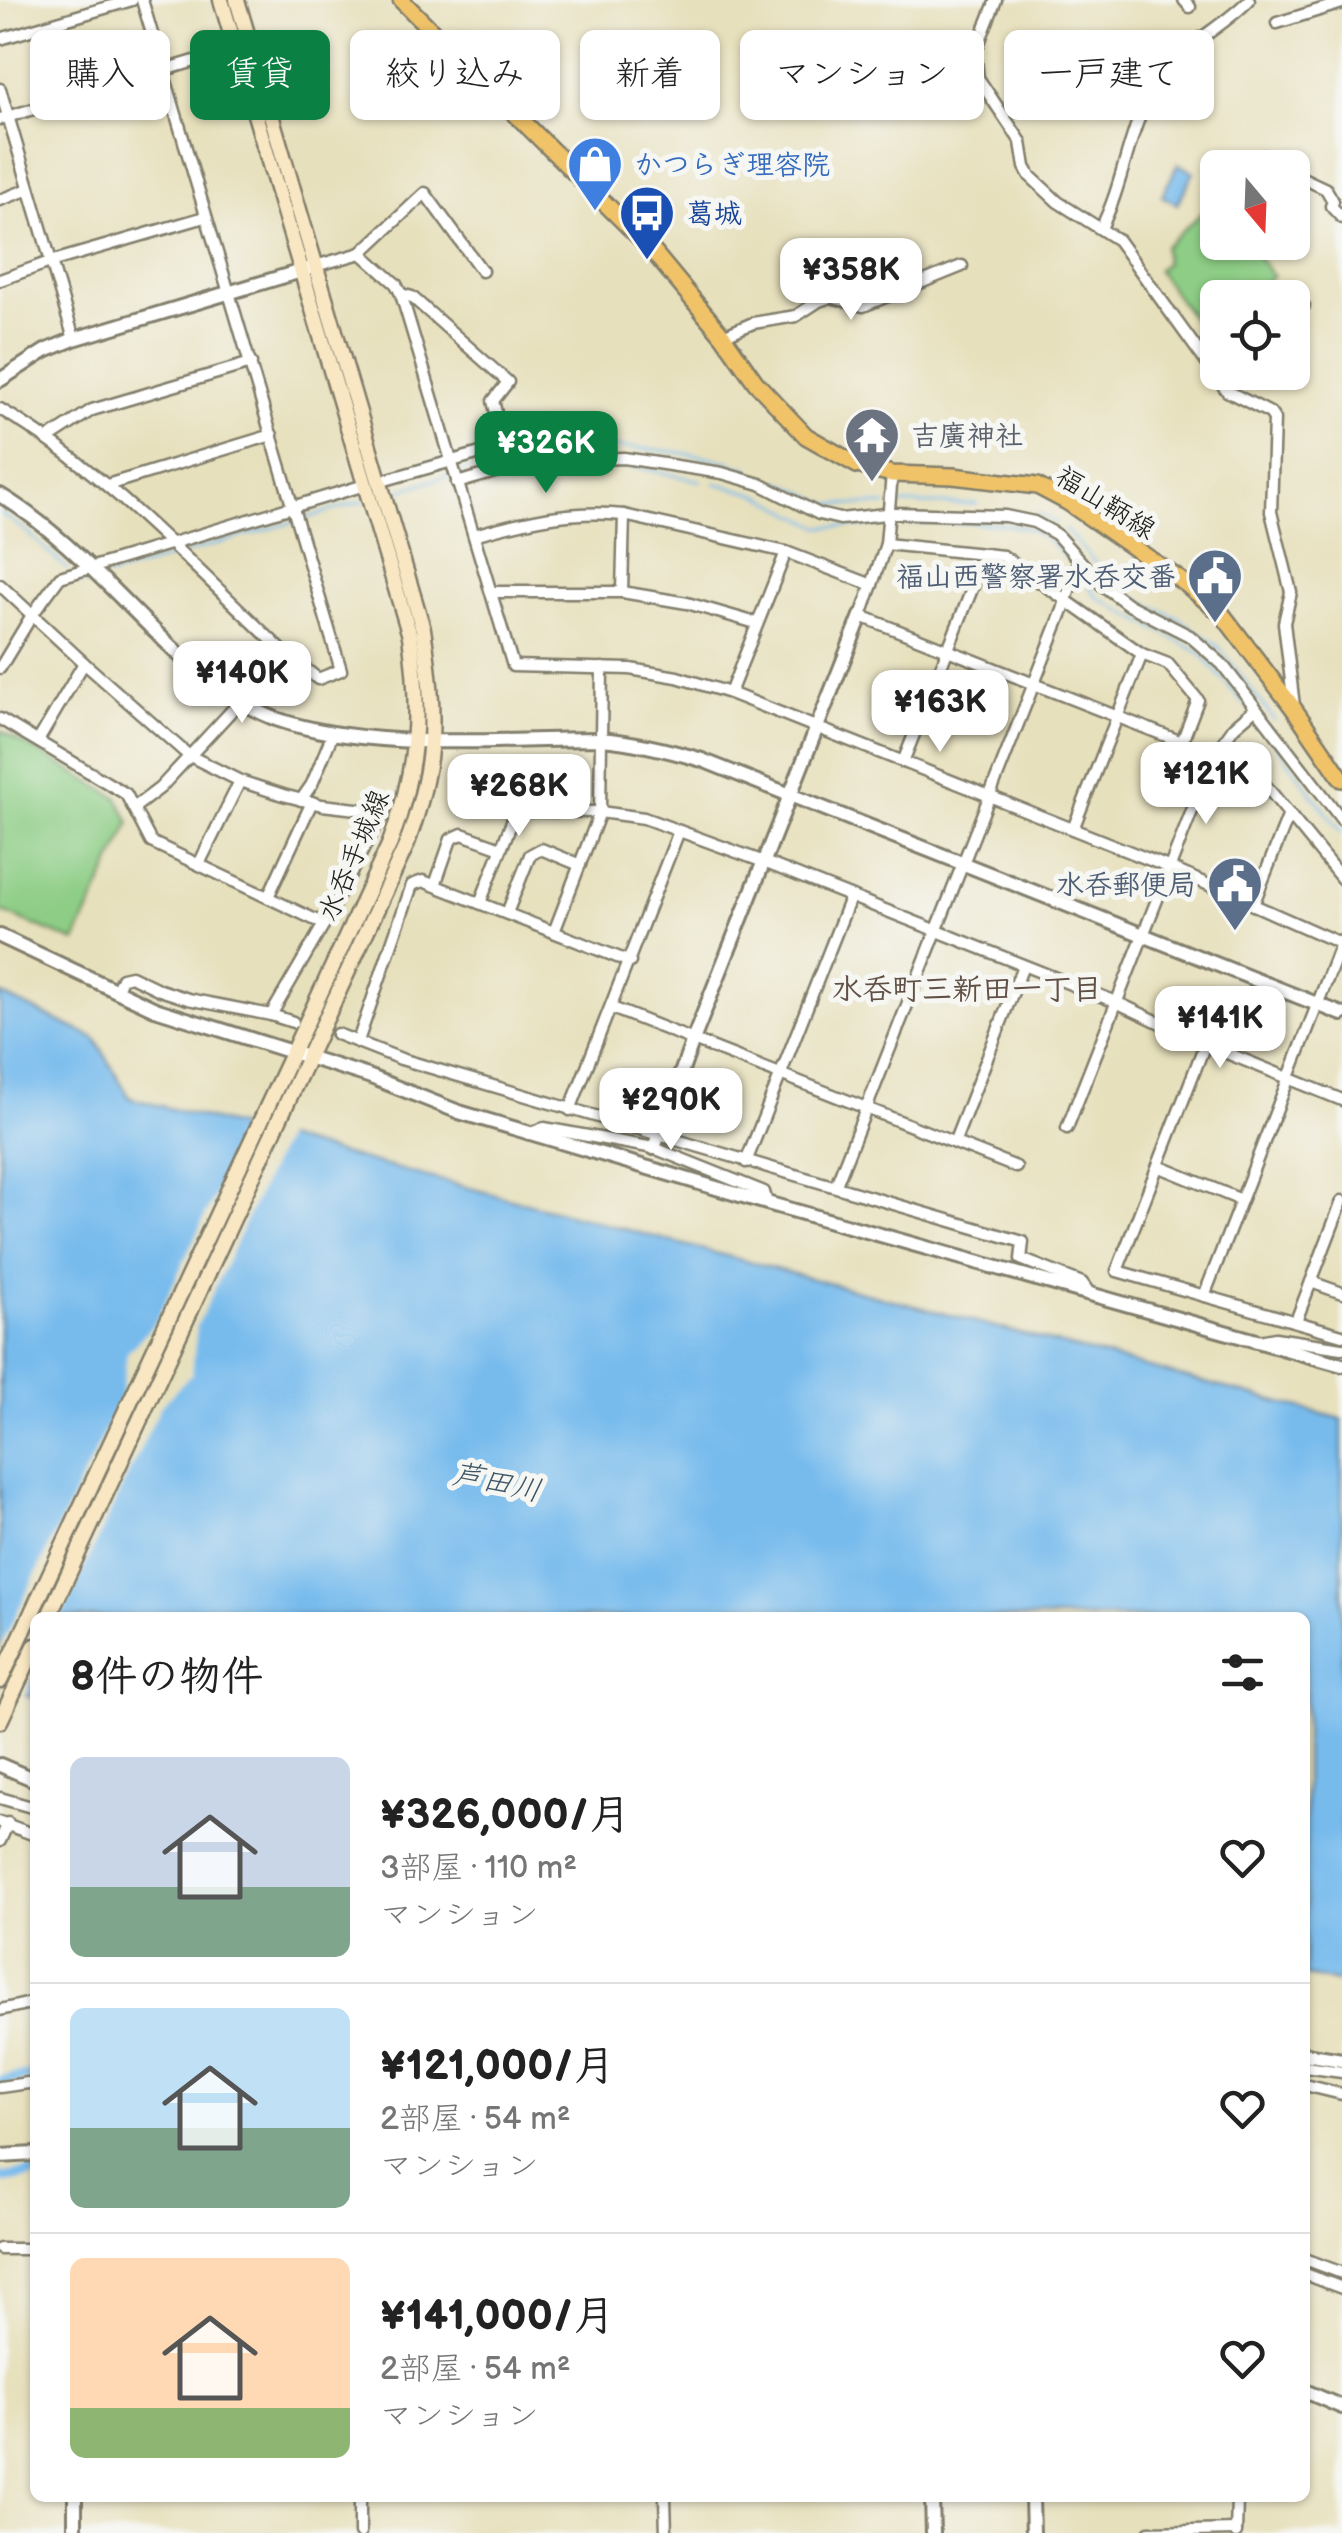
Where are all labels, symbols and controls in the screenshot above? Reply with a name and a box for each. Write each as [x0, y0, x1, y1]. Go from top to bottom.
chip: 購入 [30, 30, 170, 120]
chip: 賃貸 [190, 30, 330, 120]
chip: 絞り込み [350, 30, 560, 120]
chip: 新着 [580, 30, 720, 120]
chip: マンション [740, 30, 984, 120]
chip: 一戸建て [1004, 30, 1214, 120]
shop icon: かつらぎ理容院 [565, 134, 625, 213]
place label: かつらぎ理容院 [634, 149, 830, 182]
north arrow [1200, 150, 1310, 260]
map controls [1200, 150, 1310, 390]
bus stop icon: 葛城 [617, 183, 677, 262]
place label: 葛城 [686, 198, 742, 231]
pin: ¥358K [781, 238, 921, 323]
text: ¥358K [802, 251, 900, 290]
button: locate [1200, 280, 1310, 390]
temple icon: 吉廣神社 [842, 405, 902, 484]
pin: ¥326K [476, 411, 616, 496]
place label: 吉廣神社 [911, 420, 1023, 453]
text: ¥326K [497, 424, 595, 463]
street label: 福山鞆線 [1049, 460, 1161, 547]
public building icon: 福山西警察署水呑交番 [1185, 546, 1245, 625]
place label: 福山西警察署水呑交番 [896, 561, 1176, 594]
pin: ¥140K [172, 641, 312, 726]
text: ¥140K [195, 654, 289, 693]
pin: ¥163K [870, 670, 1010, 755]
text: ¥163K [894, 683, 987, 722]
pin: ¥121K [1136, 742, 1276, 827]
pin: ¥268K [449, 754, 589, 839]
text: ¥121K [1163, 755, 1249, 794]
text: ¥268K [469, 767, 569, 806]
street label: 水呑手城線 [312, 785, 397, 926]
public building icon: 水呑郵便局 [1205, 854, 1265, 933]
place label: 水呑郵便局 [1056, 869, 1196, 902]
district label: 水呑町三新田一丁目 [832, 972, 1102, 1008]
pin: ¥141K [1150, 986, 1290, 1071]
text: ¥141K [1177, 999, 1263, 1038]
pin: ¥290K [601, 1068, 741, 1153]
text: ¥290K [621, 1081, 721, 1120]
water label: 芦田川 [449, 1456, 545, 1510]
icon: filters [1215, 1645, 1270, 1700]
text: 8件の物件 [70, 1652, 263, 1703]
text: ¥326,000/月 [380, 1790, 631, 1841]
icon: home [150, 1797, 270, 1917]
icon: heart [1215, 1830, 1270, 1885]
text: 3部屋 · 110 m² [380, 1849, 577, 1888]
text: マンション [380, 1896, 539, 1935]
text: ¥121,000/月 [380, 2041, 615, 2092]
icon: home [150, 2048, 270, 2168]
icon: heart [1215, 2081, 1270, 2136]
text: 2部屋 · 54 m² [380, 2100, 571, 2139]
text: マンション [380, 2147, 539, 2186]
text: ¥141,000/月 [380, 2291, 615, 2342]
icon: home [150, 2298, 270, 2418]
icon: heart [1215, 2331, 1270, 2386]
text: 2部屋 · 54 m² [380, 2350, 571, 2389]
text: マンション [380, 2397, 539, 2436]

